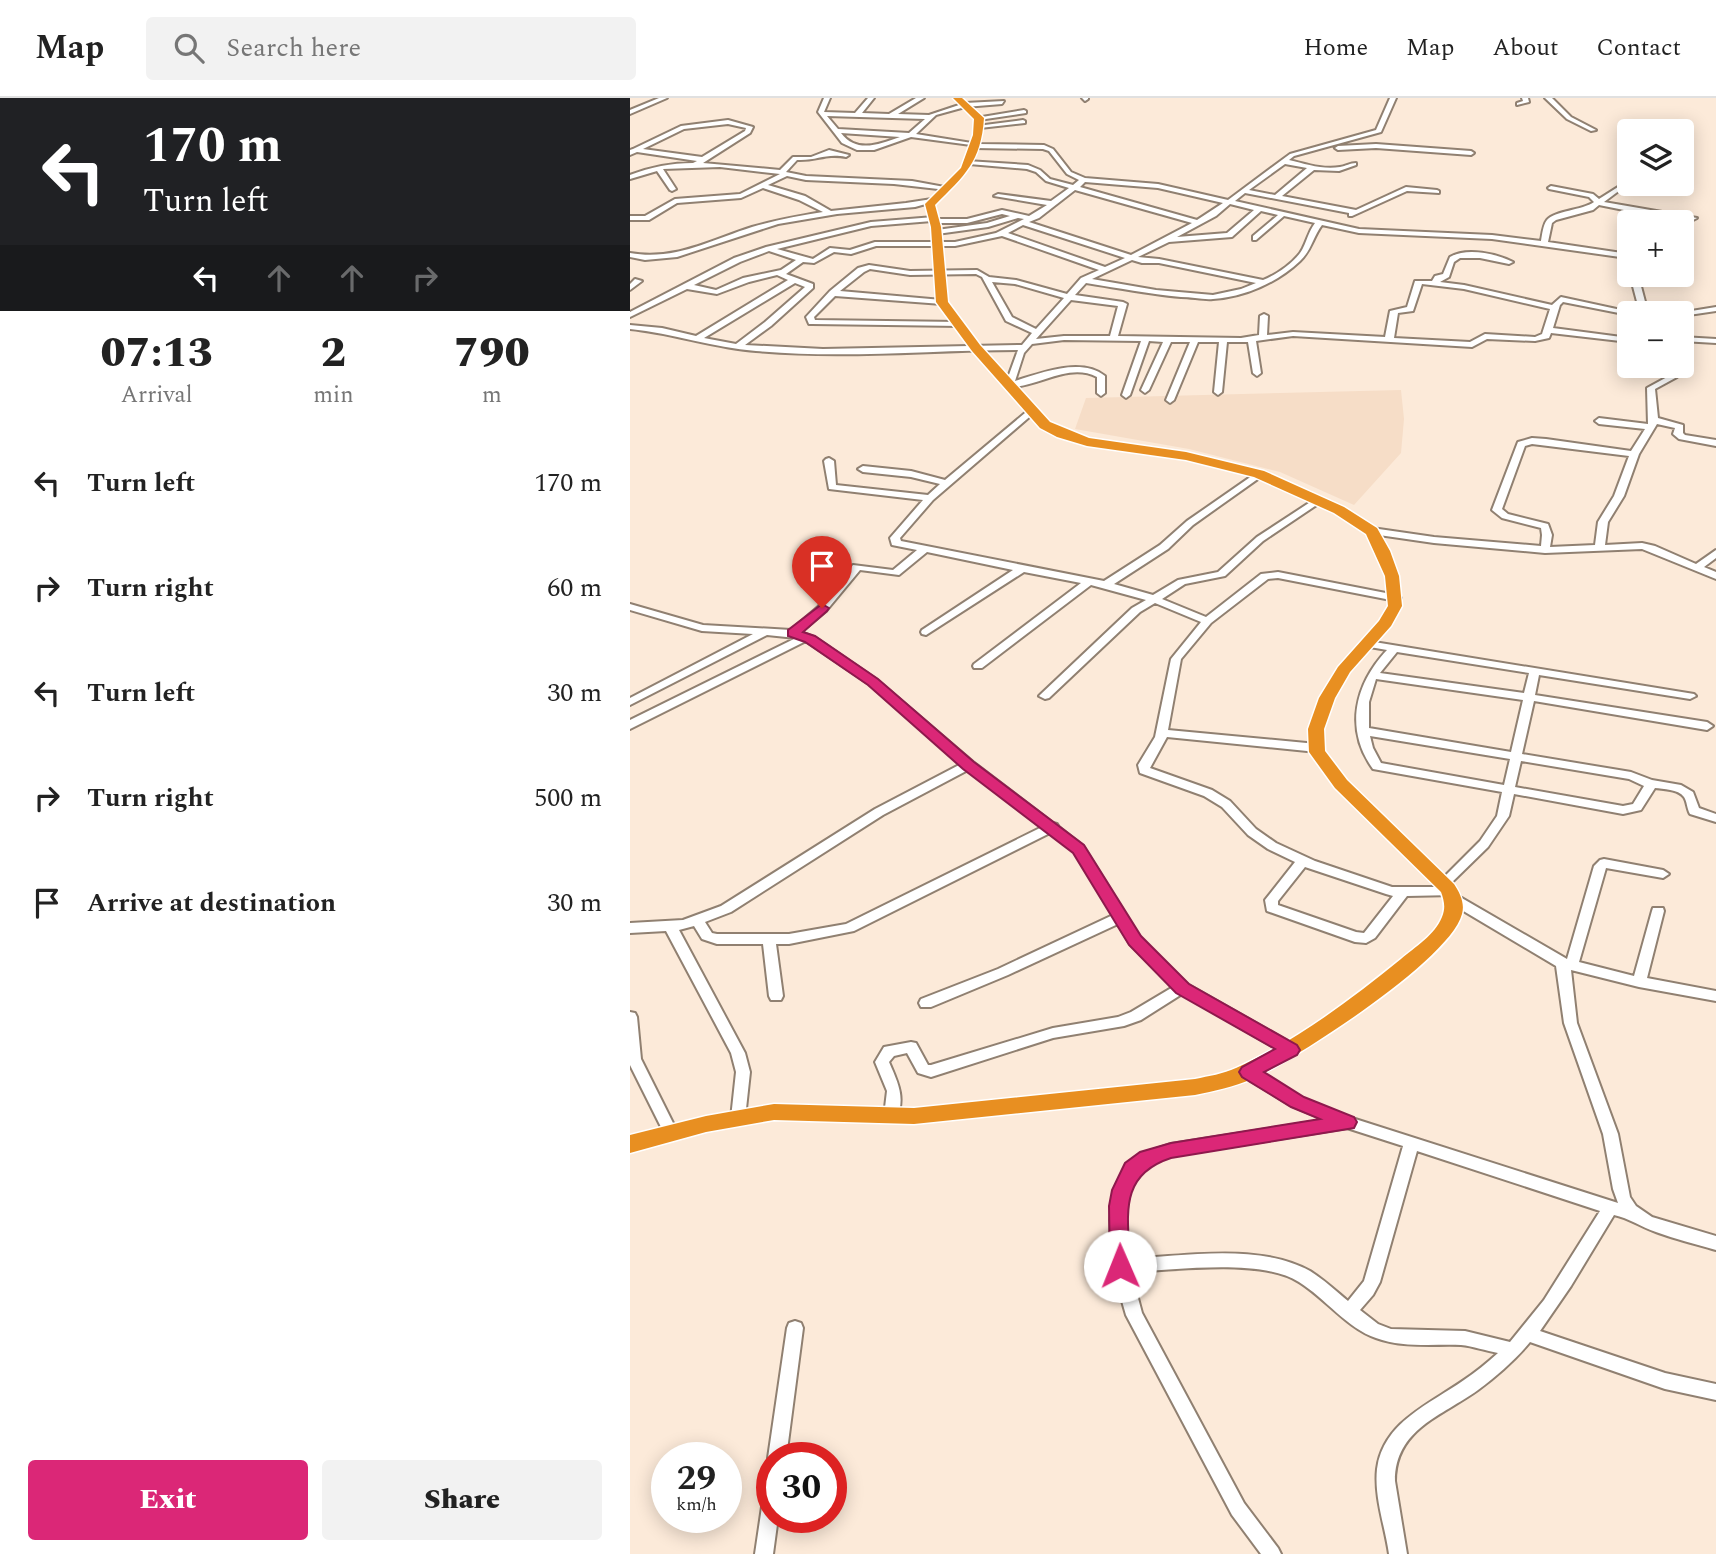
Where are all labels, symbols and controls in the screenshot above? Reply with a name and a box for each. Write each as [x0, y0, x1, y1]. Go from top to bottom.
search box [146, 17, 636, 80]
text: Map [35, 23, 104, 73]
text: Search here [226, 28, 361, 68]
icon: search [170, 29, 208, 67]
text: Home [1303, 30, 1368, 66]
text: Map [1406, 30, 1454, 66]
text: About [1492, 30, 1558, 66]
text: Contact [1596, 30, 1681, 66]
text: 170 m [143, 109, 282, 184]
map controls [1617, 119, 1694, 378]
button: layers [1617, 119, 1694, 196]
icon: left [28, 126, 119, 217]
text: Turn left [143, 177, 269, 226]
button: + [1617, 210, 1694, 287]
icon: left [187, 259, 225, 297]
icon: ahead [260, 259, 298, 297]
icon: ahead [333, 259, 371, 297]
icon: right [406, 259, 444, 297]
button: − [1617, 301, 1694, 378]
text: 07:13 [100, 322, 213, 385]
text: 2 [321, 322, 346, 385]
text: 790 [454, 322, 530, 385]
text: Arrival [121, 378, 193, 413]
text: min [313, 378, 354, 413]
text: m [482, 378, 502, 413]
text: Turn left [87, 463, 195, 503]
text: 170 m [534, 463, 602, 503]
icon: left [28, 464, 66, 502]
pin [792, 536, 852, 608]
icon: arrive [803, 547, 841, 585]
text: Turn right [87, 568, 214, 608]
text: 60 m [547, 568, 602, 608]
icon: right [28, 569, 66, 607]
text: Turn left [87, 673, 195, 713]
text: 30 m [547, 673, 602, 713]
icon: left [28, 674, 66, 712]
text: Turn right [87, 778, 214, 818]
text: 500 m [534, 778, 602, 818]
icon: right [28, 779, 66, 817]
text: Arrive at destination [87, 883, 336, 923]
text: 30 m [547, 883, 602, 923]
icon: arrive [28, 884, 66, 922]
position arrow [1083, 1229, 1157, 1303]
speed limit sign: 30 [756, 1442, 847, 1533]
text: 29 [677, 1452, 716, 1505]
button: Exit [28, 1460, 308, 1540]
button: Share [322, 1460, 602, 1540]
text: km/h [676, 1491, 717, 1518]

